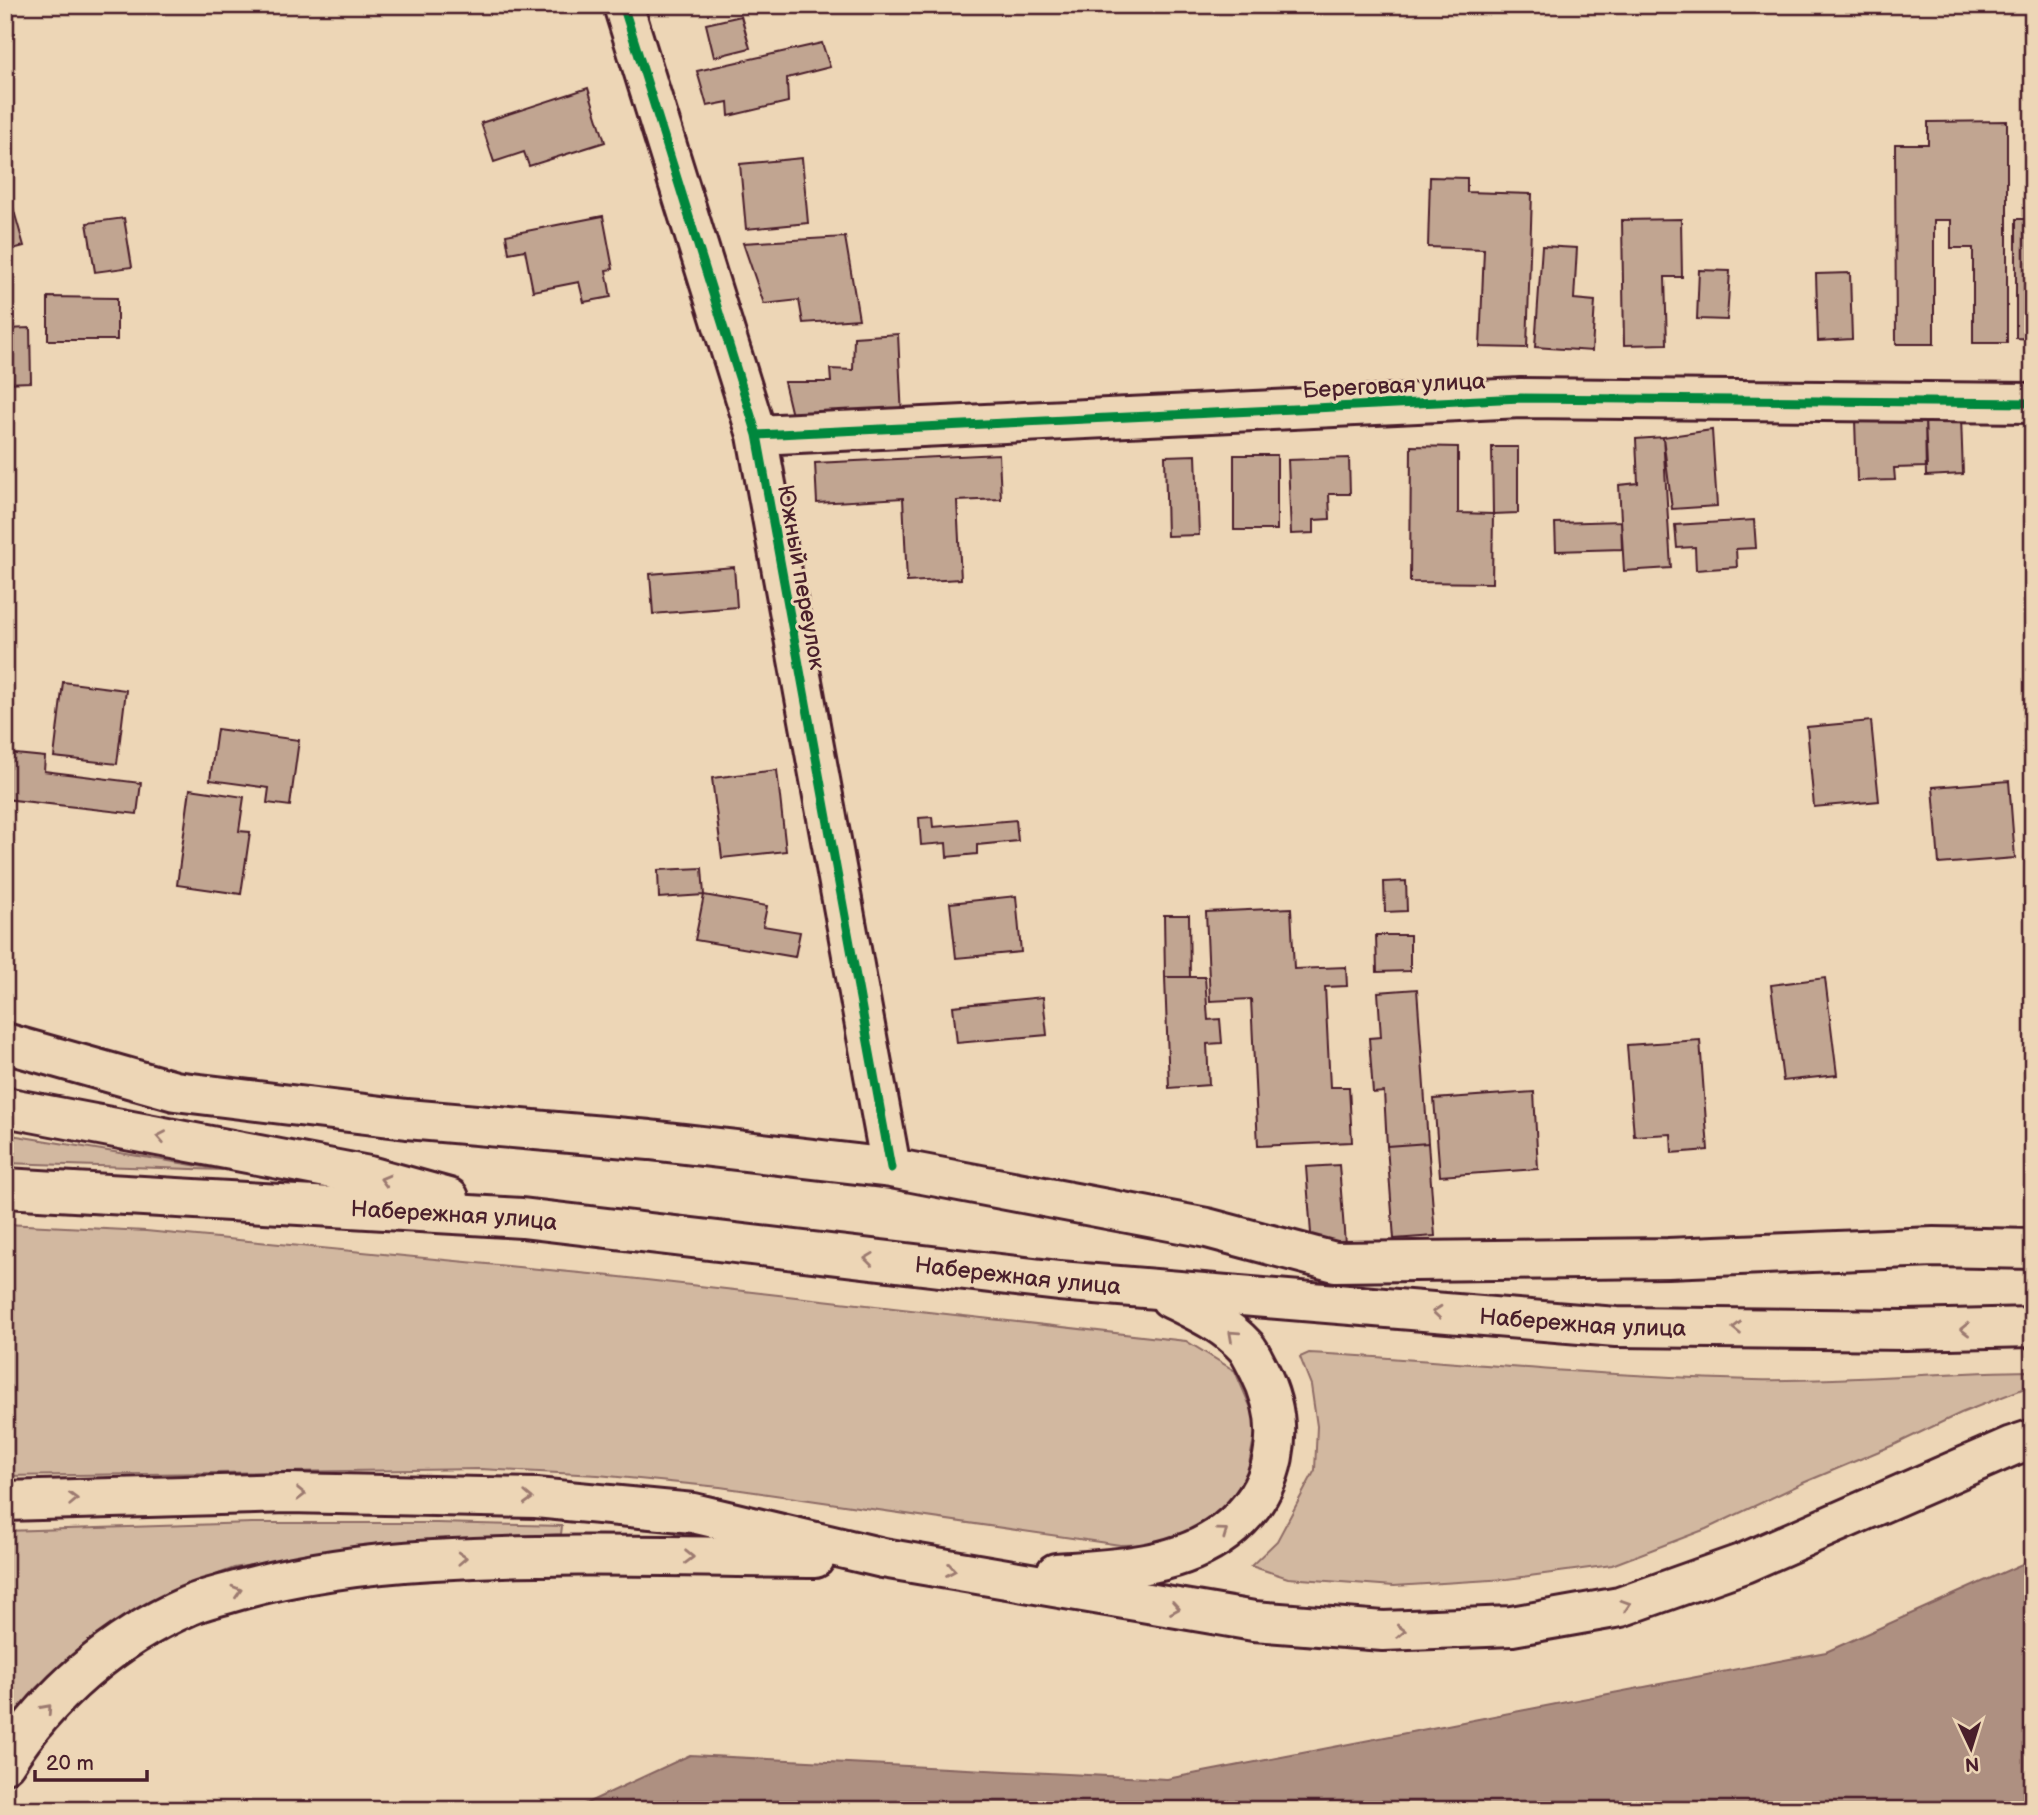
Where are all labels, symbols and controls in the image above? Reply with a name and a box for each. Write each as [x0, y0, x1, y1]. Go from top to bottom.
street label: Береговая улица [1302, 367, 1487, 405]
street label: Южный переулок [771, 483, 831, 673]
one-way arrow [156, 1131, 168, 1146]
one-way arrow [379, 1174, 391, 1188]
street label: Набережная улица [350, 1195, 559, 1237]
one-way arrow [863, 1251, 875, 1266]
street label: Набережная улица [913, 1251, 1122, 1301]
street label: Набережная улица [1478, 1303, 1687, 1343]
one-way arrow [1431, 1305, 1442, 1320]
one-way arrow [1731, 1320, 1742, 1336]
one-way arrow [1959, 1321, 1970, 1336]
one-way arrow [1228, 1331, 1241, 1344]
one-way arrow [296, 1486, 307, 1501]
one-way arrow [523, 1490, 534, 1505]
one-way arrow [69, 1491, 79, 1507]
one-way arrow [1215, 1528, 1227, 1540]
one-way arrow [684, 1549, 695, 1565]
one-way arrow [457, 1551, 468, 1566]
one-way arrow [945, 1562, 957, 1577]
one-way arrow [231, 1584, 243, 1599]
one-way arrow [1620, 1598, 1632, 1613]
one-way arrow [1169, 1600, 1181, 1615]
one-way arrow [1396, 1623, 1407, 1638]
one-way arrow [39, 1704, 51, 1717]
north arrow [1937, 1714, 2007, 1784]
scale bar [35, 1738, 147, 1782]
text: 20 m [46, 1751, 94, 1776]
text: N [1964, 1751, 1980, 1775]

